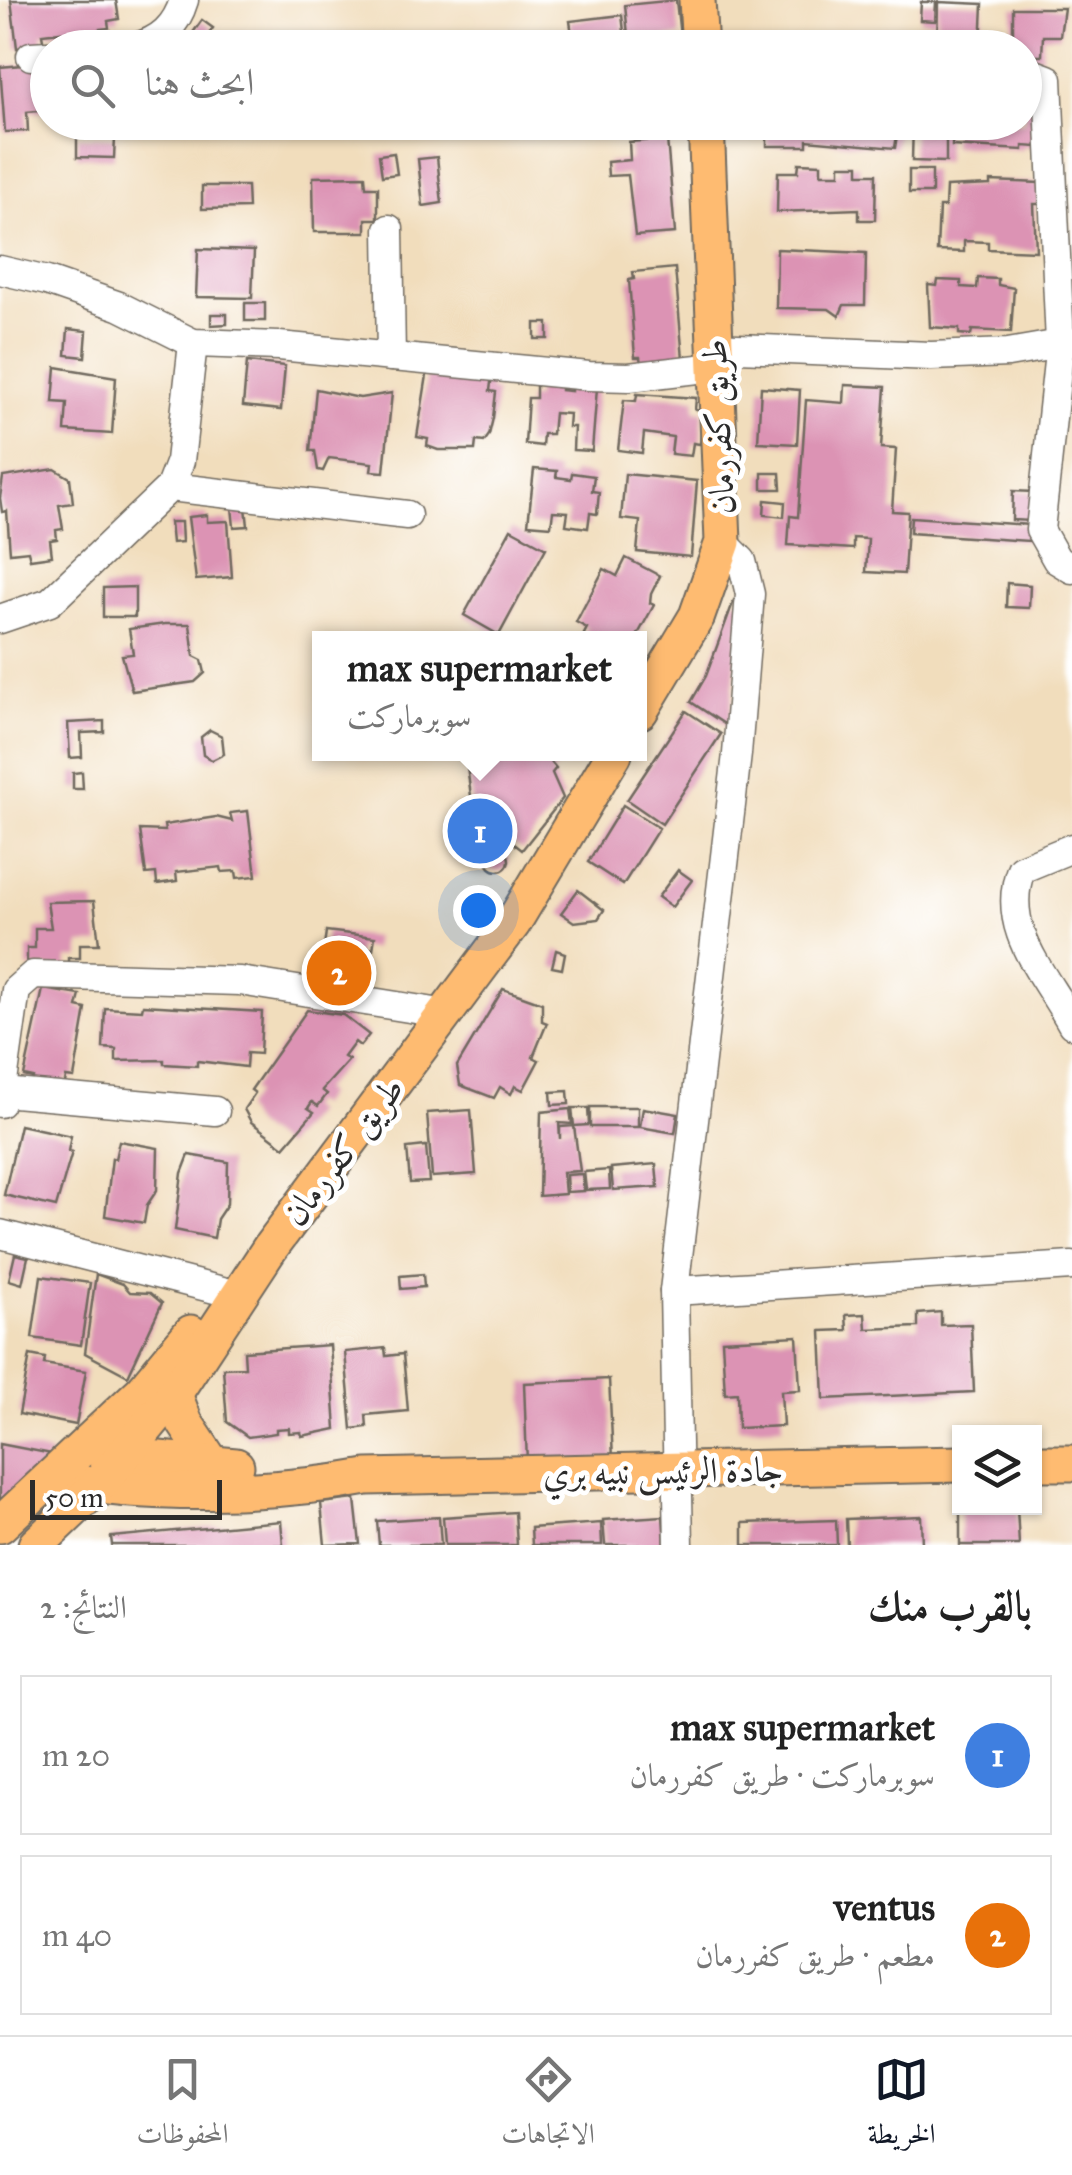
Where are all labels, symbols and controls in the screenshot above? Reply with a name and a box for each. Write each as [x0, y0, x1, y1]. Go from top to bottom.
search box [30, 30, 1042, 140]
icon: search [65, 58, 120, 113]
text: ابحث هنا [145, 59, 255, 105]
street label: طريق كفررمان [692, 338, 745, 516]
popup [312, 631, 647, 761]
text: max supermarket [347, 645, 612, 691]
text: سوبرماركت [347, 697, 471, 736]
pin: 1 [448, 794, 512, 868]
your location [453, 885, 504, 936]
pin: 2 [306, 936, 372, 1010]
street label: طريق كفررمان [273, 1068, 413, 1234]
map controls [952, 1425, 1042, 1515]
button: layers [952, 1425, 1042, 1515]
street label: جادة الرئيس نبيه بري [542, 1448, 784, 1501]
scale bar [30, 1475, 222, 1520]
text: 50 m [45, 1480, 104, 1515]
text: بالقرب منك [868, 1580, 1032, 1632]
text: النتائج: 2 [40, 1588, 127, 1627]
text: max supermarket [670, 1704, 935, 1750]
text: 20 m [42, 1736, 110, 1775]
text: 1 [991, 1736, 1004, 1775]
text: سوبرماركت · طريق كفررمان [630, 1756, 935, 1795]
text: ventus [833, 1884, 935, 1930]
text: 40 m [42, 1916, 112, 1955]
text: 2 [990, 1916, 1005, 1955]
text: مطعم · طريق كفررمان [695, 1936, 935, 1975]
tab: المحفوظات [136, 2052, 229, 2161]
tab: الاتجاهات [501, 2052, 595, 2161]
tab: الخريطة [868, 2052, 936, 2161]

